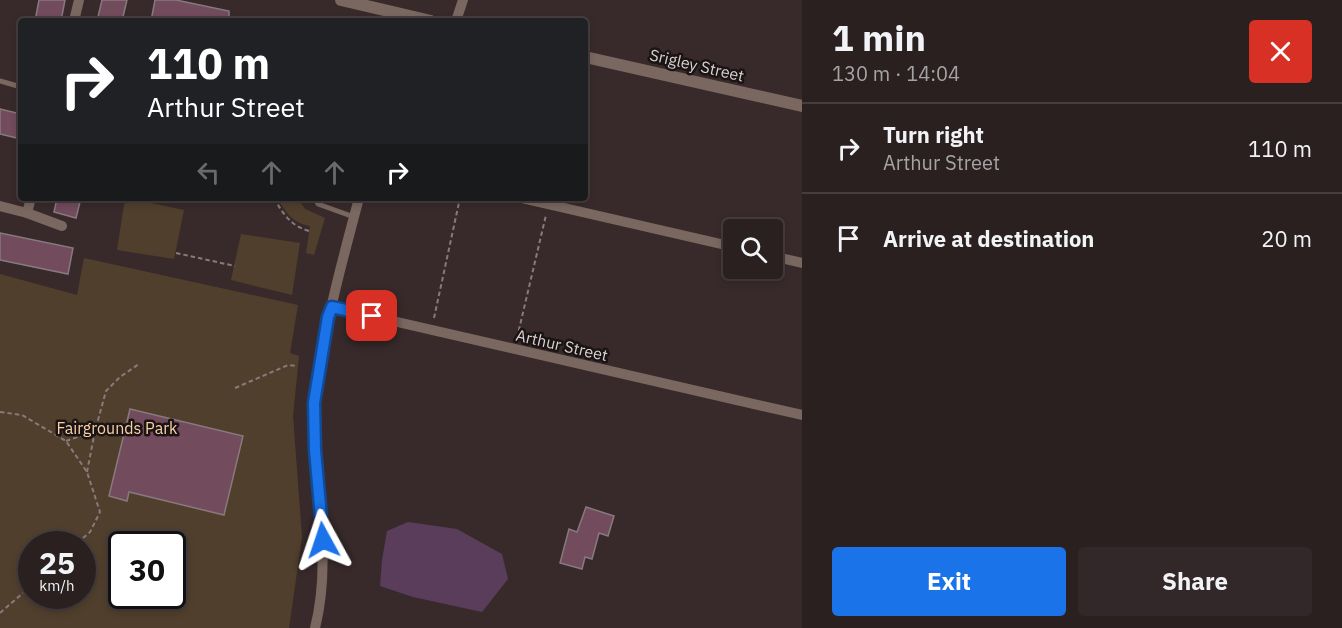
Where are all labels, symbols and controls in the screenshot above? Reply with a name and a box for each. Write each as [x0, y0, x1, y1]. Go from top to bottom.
text: 1 min [832, 14, 926, 61]
button: close [1249, 20, 1312, 83]
text: 110 m [147, 36, 270, 91]
icon: right [48, 42, 126, 120]
street label: Srigley Street [648, 44, 746, 86]
text: 130 m · 14:04 [832, 60, 960, 87]
text: Arthur Street [147, 89, 305, 124]
text: Turn right [883, 120, 984, 149]
icon: right [832, 132, 865, 165]
text: 110 m [1248, 134, 1312, 163]
text: Arthur Street [883, 149, 1000, 176]
icon: left [192, 156, 225, 189]
icon: ahead [255, 156, 288, 189]
icon: ahead [318, 156, 351, 189]
icon: right [381, 156, 414, 189]
map controls [723, 219, 783, 279]
button: search [723, 219, 783, 279]
icon: arrive [832, 222, 865, 255]
text: Arrive at destination [883, 224, 1094, 253]
text: 20 m [1261, 224, 1312, 253]
pin [346, 290, 397, 341]
icon: arrive [355, 299, 388, 332]
street label: Arthur Street [514, 325, 610, 365]
park label: Fairgrounds Park [57, 418, 178, 438]
position arrow [291, 508, 355, 572]
speed limit sign: 30 [108, 531, 186, 609]
text: 25 [39, 543, 75, 582]
button: Exit [832, 547, 1066, 616]
button: Share [1078, 547, 1312, 616]
text: km/h [39, 576, 75, 595]

